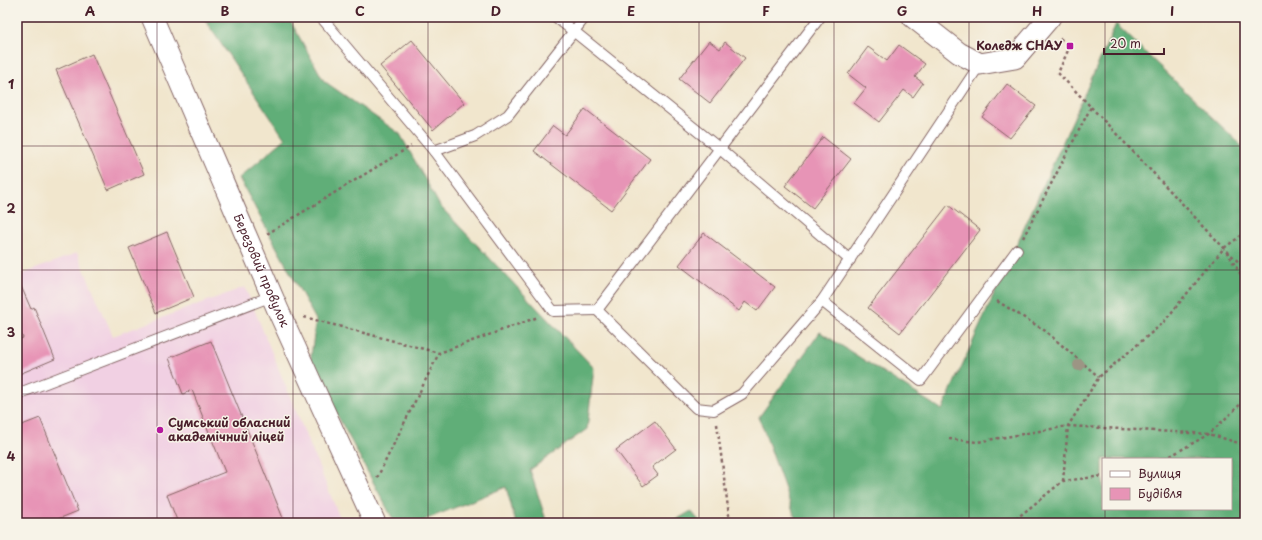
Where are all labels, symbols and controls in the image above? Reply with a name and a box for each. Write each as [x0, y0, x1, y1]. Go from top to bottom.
text: A [85, 1, 95, 20]
text: B [221, 1, 230, 20]
text: C [355, 1, 365, 20]
text: D [491, 1, 501, 20]
text: E [627, 1, 635, 20]
text: F [762, 1, 770, 20]
text: G [897, 1, 907, 20]
text: H [1032, 1, 1042, 20]
text: I [1170, 1, 1174, 20]
scale bar [1104, 30, 1164, 56]
text: 20 m [1110, 34, 1141, 52]
place label: Коледж СНАУ [976, 36, 1062, 54]
marker: Коледж СНАУ [1065, 41, 1075, 51]
text: 1 [8, 74, 14, 93]
text: 2 [6, 198, 16, 217]
street label: Березовий провулок [230, 211, 295, 330]
text: 3 [7, 322, 16, 341]
place label: Сумський обласний академічний ліцей [168, 413, 291, 445]
marker: Сумський обласний академічний ліцей [155, 425, 165, 435]
text: 4 [7, 446, 16, 465]
legend [1102, 458, 1232, 510]
text: Вулиця [1138, 464, 1181, 482]
text: Будівля [1138, 484, 1183, 502]

